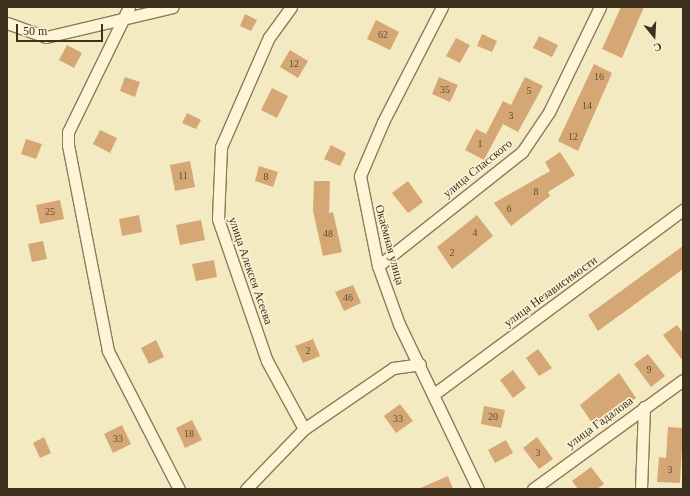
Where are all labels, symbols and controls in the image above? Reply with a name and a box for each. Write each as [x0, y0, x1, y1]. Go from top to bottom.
scale bar [18, 16, 105, 42]
north arrow [634, 16, 674, 56]
text: 50 m [23, 24, 47, 38]
house number: 62 [378, 29, 388, 41]
text: С [652, 40, 663, 54]
house number: 12 [289, 58, 299, 70]
house number: 16 [594, 71, 604, 83]
house number: 35 [440, 84, 450, 96]
house number: 5 [526, 85, 532, 97]
house number: 14 [582, 100, 592, 112]
house number: 3 [508, 110, 514, 122]
house number: 12 [568, 131, 578, 143]
street label: улица Спасского [440, 137, 516, 201]
house number: 1 [478, 138, 482, 150]
house number: 11 [178, 170, 188, 182]
house number: 8 [264, 171, 268, 183]
house number: 8 [534, 186, 538, 198]
street label: Окаёмная улица [371, 203, 407, 287]
house number: 6 [506, 203, 512, 215]
house number: 25 [45, 206, 55, 218]
street label: улица Алексея Асеева [225, 215, 275, 327]
house number: 4 [472, 227, 478, 239]
house number: 48 [323, 228, 333, 240]
house number: 2 [450, 247, 454, 259]
street label: улица Независимости [502, 253, 600, 331]
house number: 46 [343, 292, 353, 304]
house number: 2 [306, 345, 310, 357]
house number: 9 [646, 364, 652, 376]
street label: улица Гадалова [564, 394, 636, 452]
house number: 20 [488, 411, 498, 423]
house number: 33 [393, 413, 403, 425]
house number: 18 [184, 428, 194, 440]
house number: 33 [113, 433, 123, 445]
house number: 3 [536, 447, 540, 459]
house number: 3 [668, 464, 672, 476]

